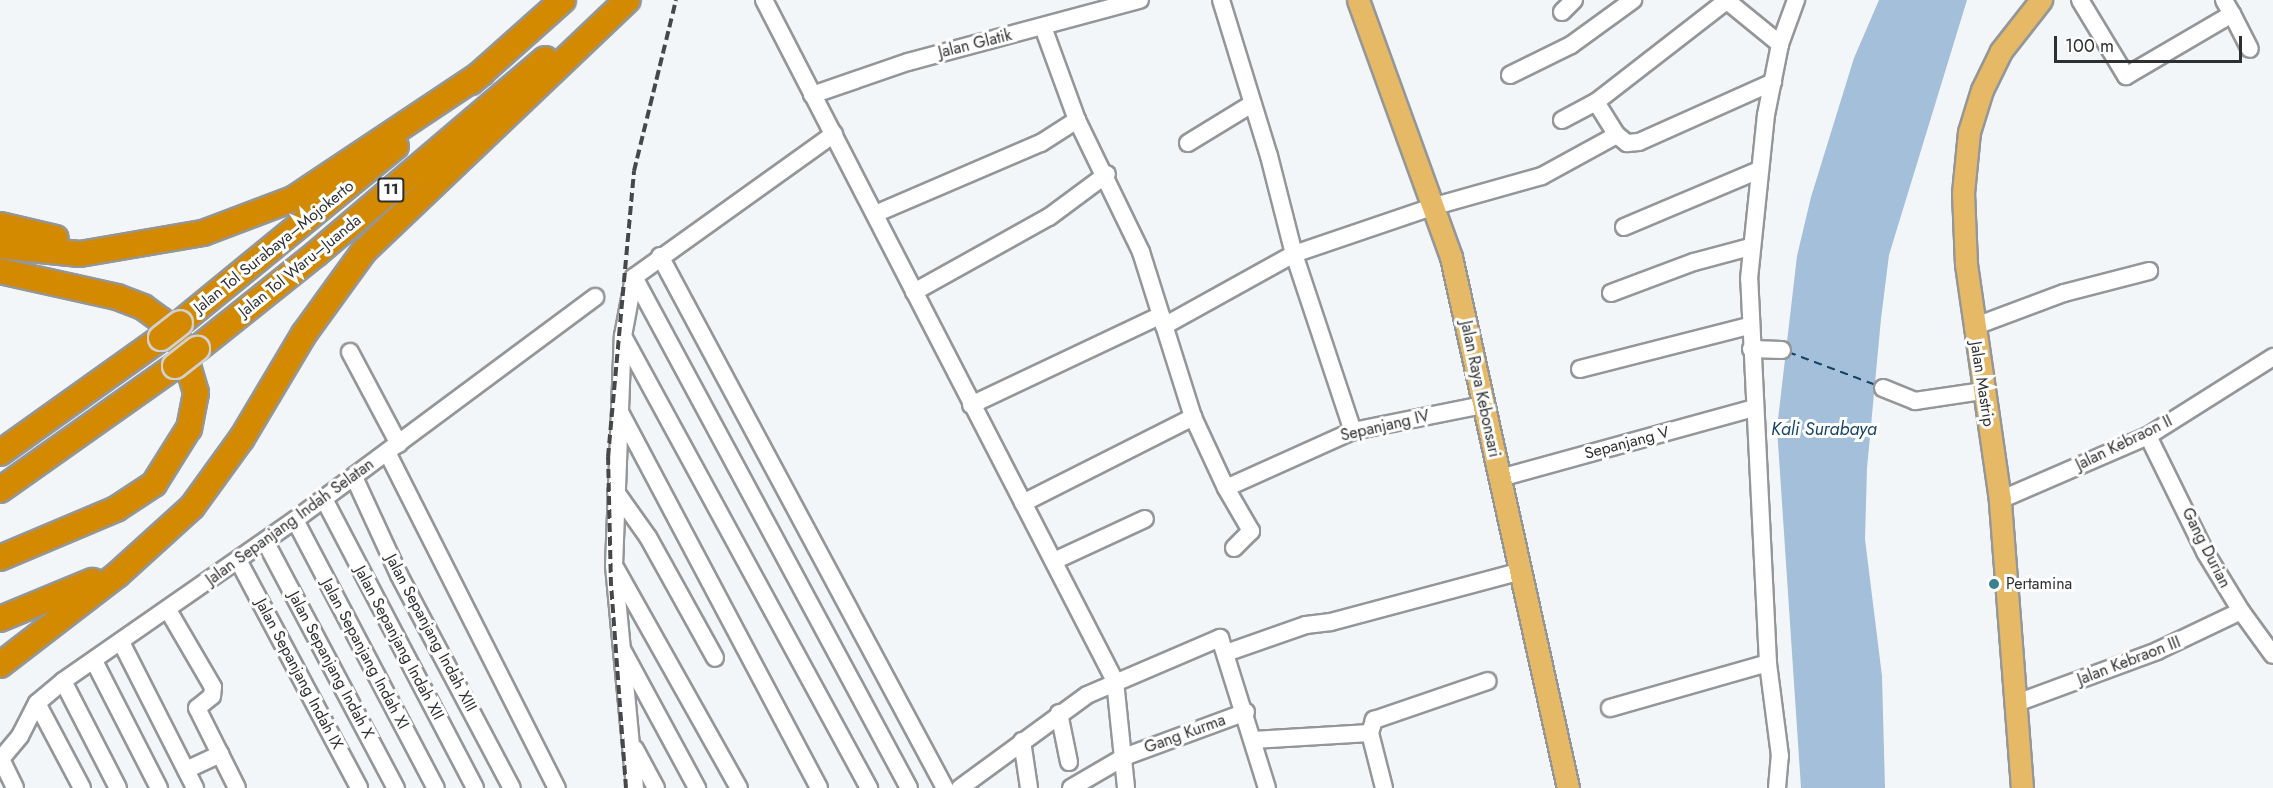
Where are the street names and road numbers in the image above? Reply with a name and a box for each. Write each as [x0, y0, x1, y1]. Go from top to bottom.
street label: Jalan Glatik [936, 26, 1014, 62]
street label: Jalan Tol Surabaya–Mojokerto [190, 176, 358, 318]
road number: 11 [376, 178, 406, 202]
street label: Jalan Tol Waru–Juanda [235, 211, 365, 321]
street label: Jalan Raya Kebonsari [1456, 319, 1504, 459]
street label: Jalan Mastrip [1966, 340, 1998, 428]
street label: Sepanjang IV [1339, 406, 1431, 446]
street label: Jalan Kebraon II [2073, 411, 2175, 475]
street label: Sepanjang V [1583, 422, 1671, 464]
street label: Jalan Sepanjang Indah Selatan [202, 455, 378, 589]
street label: Gang Durian [2178, 505, 2234, 591]
street label: Jalan Sepanjang Indah XIII [381, 551, 481, 715]
street label: Jalan Sepanjang Indah XII [350, 563, 448, 723]
street label: Jalan Sepanjang Indah XI [317, 576, 413, 732]
street label: Jalan Sepanjang Indah X [284, 588, 378, 742]
street label: Jalan Sepanjang Indah IX [251, 596, 347, 752]
street label: Jalan Kebraon III [2075, 633, 2183, 689]
street label: Gang Kurma [1142, 710, 1228, 758]

